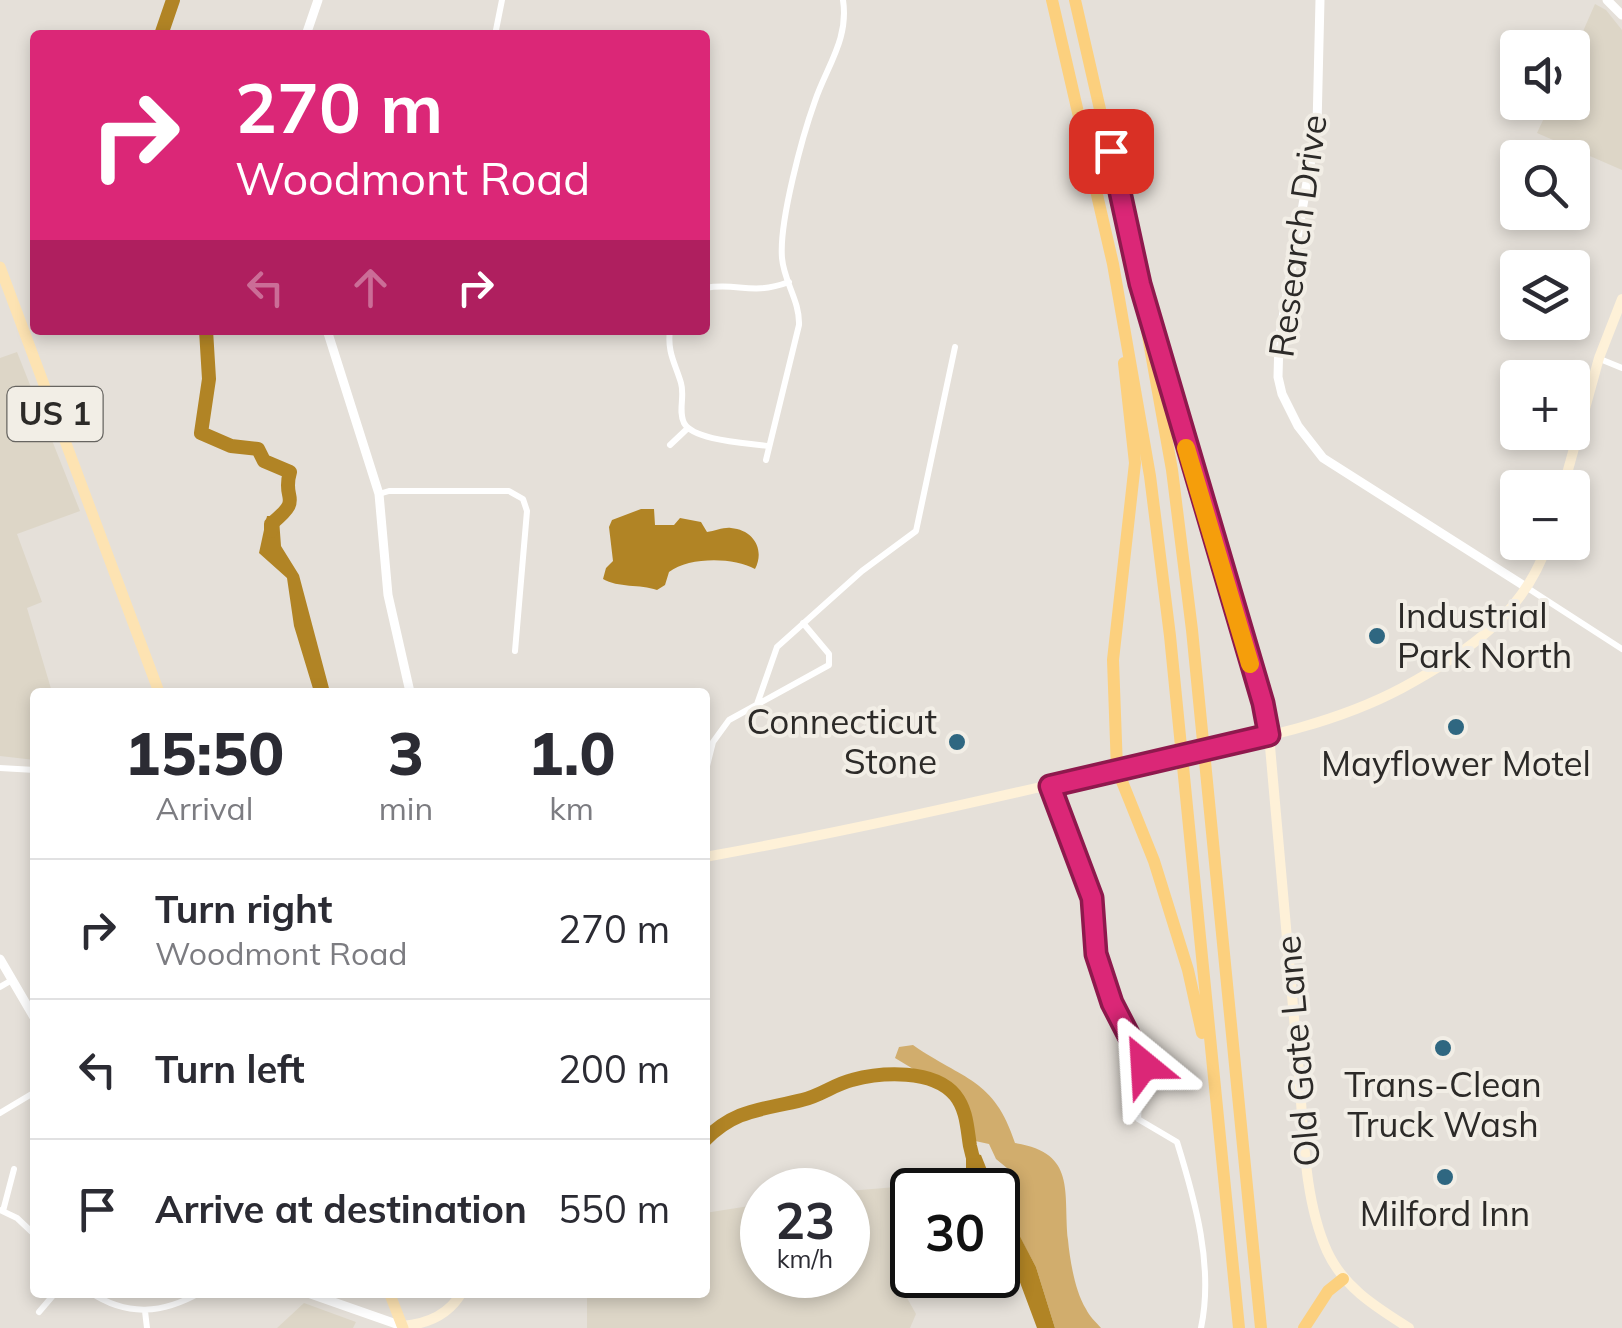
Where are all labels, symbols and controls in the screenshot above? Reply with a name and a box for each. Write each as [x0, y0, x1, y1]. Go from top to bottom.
map controls [1500, 30, 1590, 560]
button: sound [1500, 30, 1590, 120]
text: 270 m [235, 63, 443, 151]
icon: right [70, 70, 200, 200]
pin [1069, 109, 1154, 194]
street label: Research Drive [1258, 112, 1336, 360]
icon: arrive [1084, 124, 1139, 179]
button: search [1500, 140, 1590, 230]
text: Woodmont Road [235, 150, 590, 206]
button: layers [1500, 250, 1590, 340]
icon: left [238, 260, 293, 315]
icon: ahead [343, 260, 398, 315]
icon: right [448, 260, 503, 315]
button: + [1500, 360, 1590, 450]
road number: US 1 [8, 387, 102, 441]
button: − [1500, 470, 1590, 560]
place label: Industrial Park North [1397, 593, 1572, 677]
marker: Industrial Park North [1366, 625, 1388, 647]
place label: Connecticut Stone [747, 699, 937, 783]
text: 15:50 [125, 715, 284, 790]
text: 3 [388, 715, 424, 790]
text: 1.0 [528, 715, 615, 790]
marker: Mayflower Motel [1445, 716, 1467, 738]
marker: Connecticut Stone [946, 731, 968, 753]
place label: Mayflower Motel [1321, 741, 1591, 785]
text: Arrival [155, 788, 253, 828]
text: min [379, 788, 433, 828]
text: km [549, 788, 594, 828]
text: Turn right [155, 885, 332, 933]
icon: right [70, 902, 125, 957]
text: 270 m [558, 905, 670, 953]
text: Woodmont Road [155, 933, 408, 973]
street label: Old Gate Lane [1265, 934, 1329, 1169]
position arrow [1092, 1013, 1196, 1117]
marker: Trans-Clean Truck Wash [1432, 1037, 1454, 1059]
icon: left [70, 1042, 125, 1097]
text: Turn left [155, 1045, 305, 1093]
text: 200 m [558, 1045, 670, 1093]
place label: Trans-Clean Truck Wash [1344, 1062, 1542, 1146]
marker: Milford Inn [1434, 1166, 1456, 1188]
speed limit sign: 30 [890, 1168, 1020, 1298]
icon: arrive [70, 1182, 125, 1237]
text: Arrive at destination [155, 1185, 527, 1233]
text: 550 m [558, 1185, 670, 1233]
text: 23 [775, 1189, 835, 1252]
place label: Milford Inn [1360, 1191, 1530, 1235]
text: km/h [777, 1243, 833, 1274]

